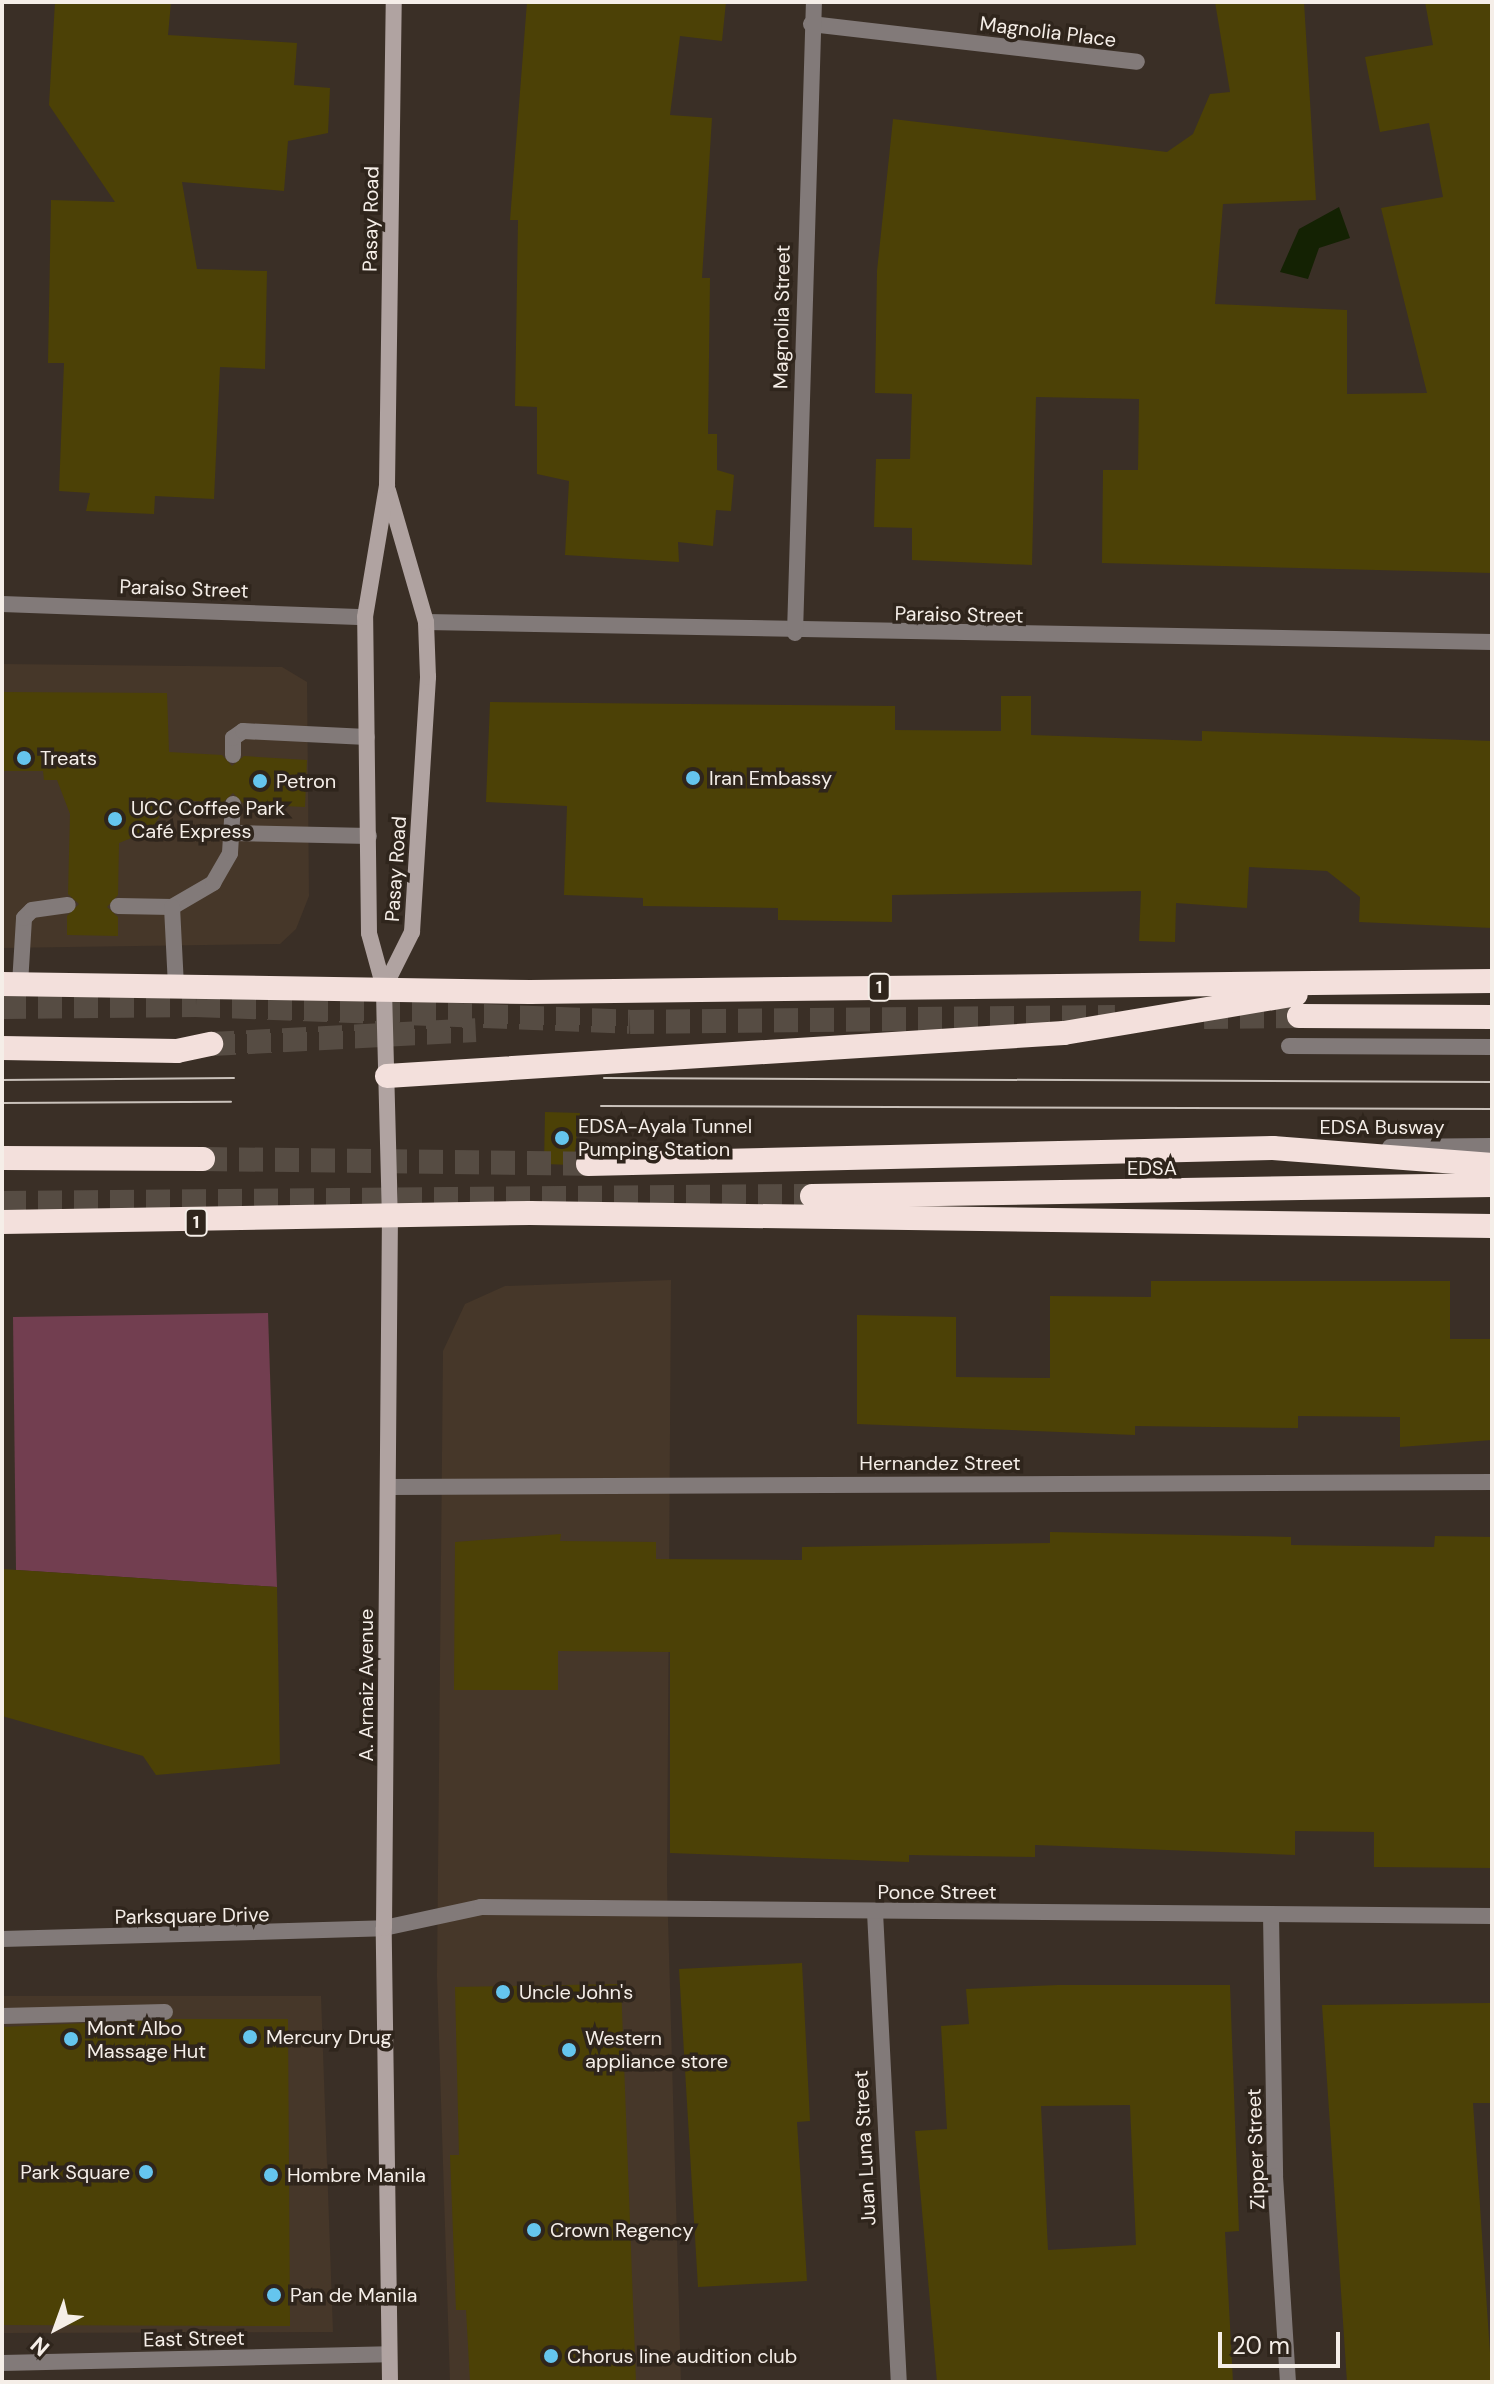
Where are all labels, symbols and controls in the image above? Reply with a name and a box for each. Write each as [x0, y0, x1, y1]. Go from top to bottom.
street label: Magnolia Place [978, 12, 1118, 52]
street label: Pasay Road [358, 166, 384, 272]
street label: Magnolia Street [769, 245, 795, 389]
street label: Paraiso Street [119, 575, 249, 603]
street label: Paraiso Street [894, 602, 1024, 628]
place label: Treats [40, 746, 97, 770]
marker: Treats [15, 749, 33, 767]
place label: Iran Embassy [709, 766, 832, 790]
place label: Petron [276, 769, 336, 793]
marker: Iran Embassy [684, 769, 702, 787]
marker: Petron [251, 772, 269, 790]
place label: UCC Coffee Park Café Express [131, 796, 285, 843]
marker: UCC Coffee Park Café Express [106, 810, 124, 828]
street label: Pasay Road [380, 815, 412, 923]
road number: 1 [867, 973, 891, 1001]
place label: EDSA-Ayala Tunnel Pumping Station [578, 1114, 752, 1161]
street label: EDSA Busway [1319, 1115, 1445, 1139]
marker: EDSA-Ayala Tunnel Pumping Station [553, 1129, 571, 1147]
street label: EDSA [1127, 1156, 1177, 1180]
road number: 1 [184, 1208, 208, 1236]
street label: Hernandez Street [859, 1451, 1021, 1475]
street label: A. Arnaiz Avenue [354, 1609, 378, 1761]
street label: Ponce Street [877, 1880, 997, 1904]
street label: Parksquare Drive [114, 1903, 270, 1929]
place label: Uncle John's [519, 1980, 633, 2004]
marker: Uncle John's [494, 1983, 512, 2001]
place label: Mont Albo Massage Hut [87, 2016, 206, 2063]
place label: Mercury Drug [266, 2025, 392, 2049]
place label: Western appliance store [585, 2026, 728, 2073]
marker: Mercury Drug [241, 2028, 259, 2046]
marker: Mont Albo Massage Hut [62, 2030, 80, 2048]
marker: Western appliance store [560, 2041, 578, 2059]
street label: Juan Luna Street [849, 2070, 881, 2226]
street label: Zipper Street [1242, 2088, 1270, 2210]
place label: Park Square [20, 2160, 130, 2184]
marker: Park Square [137, 2163, 155, 2181]
place label: Hombre Manila [287, 2163, 426, 2187]
marker: Hombre Manila [262, 2166, 280, 2184]
place label: Crown Regency [550, 2218, 694, 2242]
marker: Crown Regency [525, 2221, 543, 2239]
place label: Pan de Manila [290, 2283, 417, 2307]
marker: Pan de Manila [265, 2286, 283, 2304]
north arrow [16, 2288, 96, 2368]
scale bar [1222, 2316, 1344, 2366]
street label: East Street [143, 2326, 245, 2352]
text: N [24, 2330, 56, 2363]
text: 20 m [1232, 2330, 1290, 2361]
place label: Chorus line audition club [567, 2344, 797, 2368]
marker: Chorus line audition club [542, 2347, 560, 2365]

